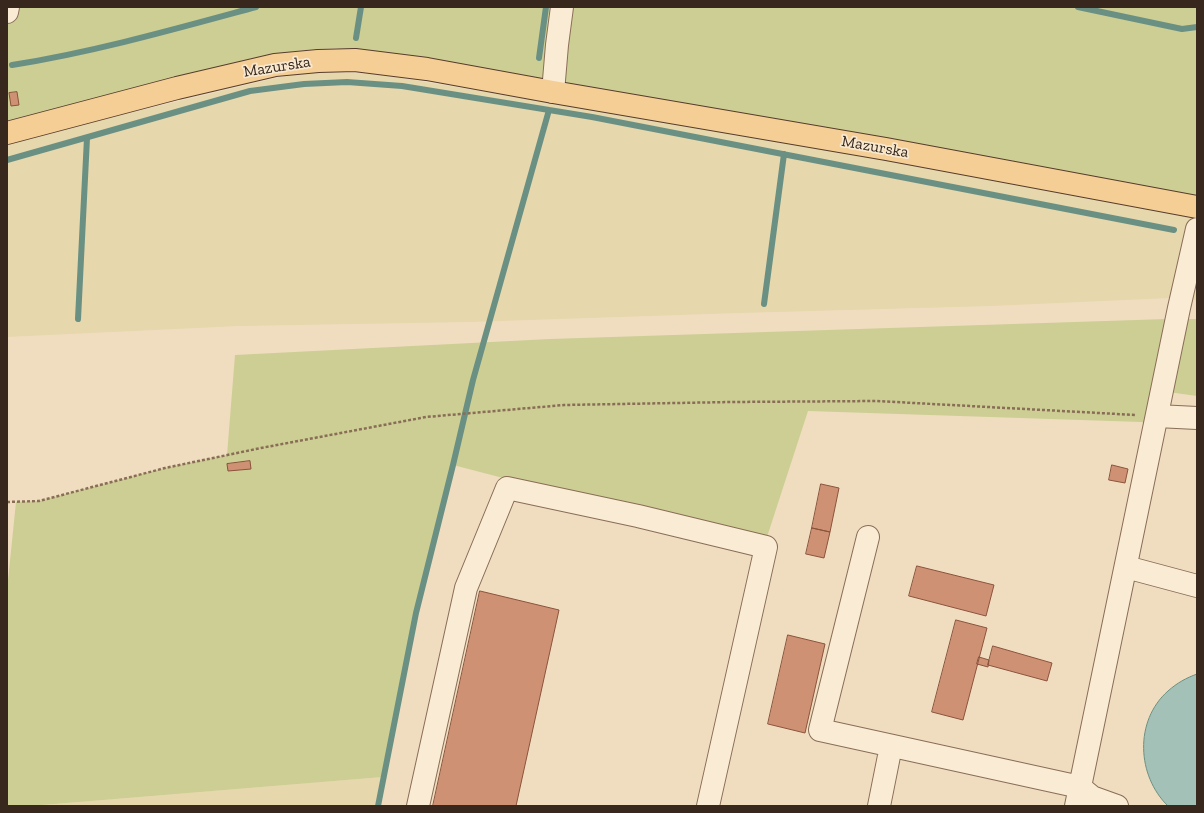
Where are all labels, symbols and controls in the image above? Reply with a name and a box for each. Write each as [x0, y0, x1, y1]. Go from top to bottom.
street label: Mazurska [242, 52, 312, 82]
street label: Mazurska [840, 132, 910, 162]

